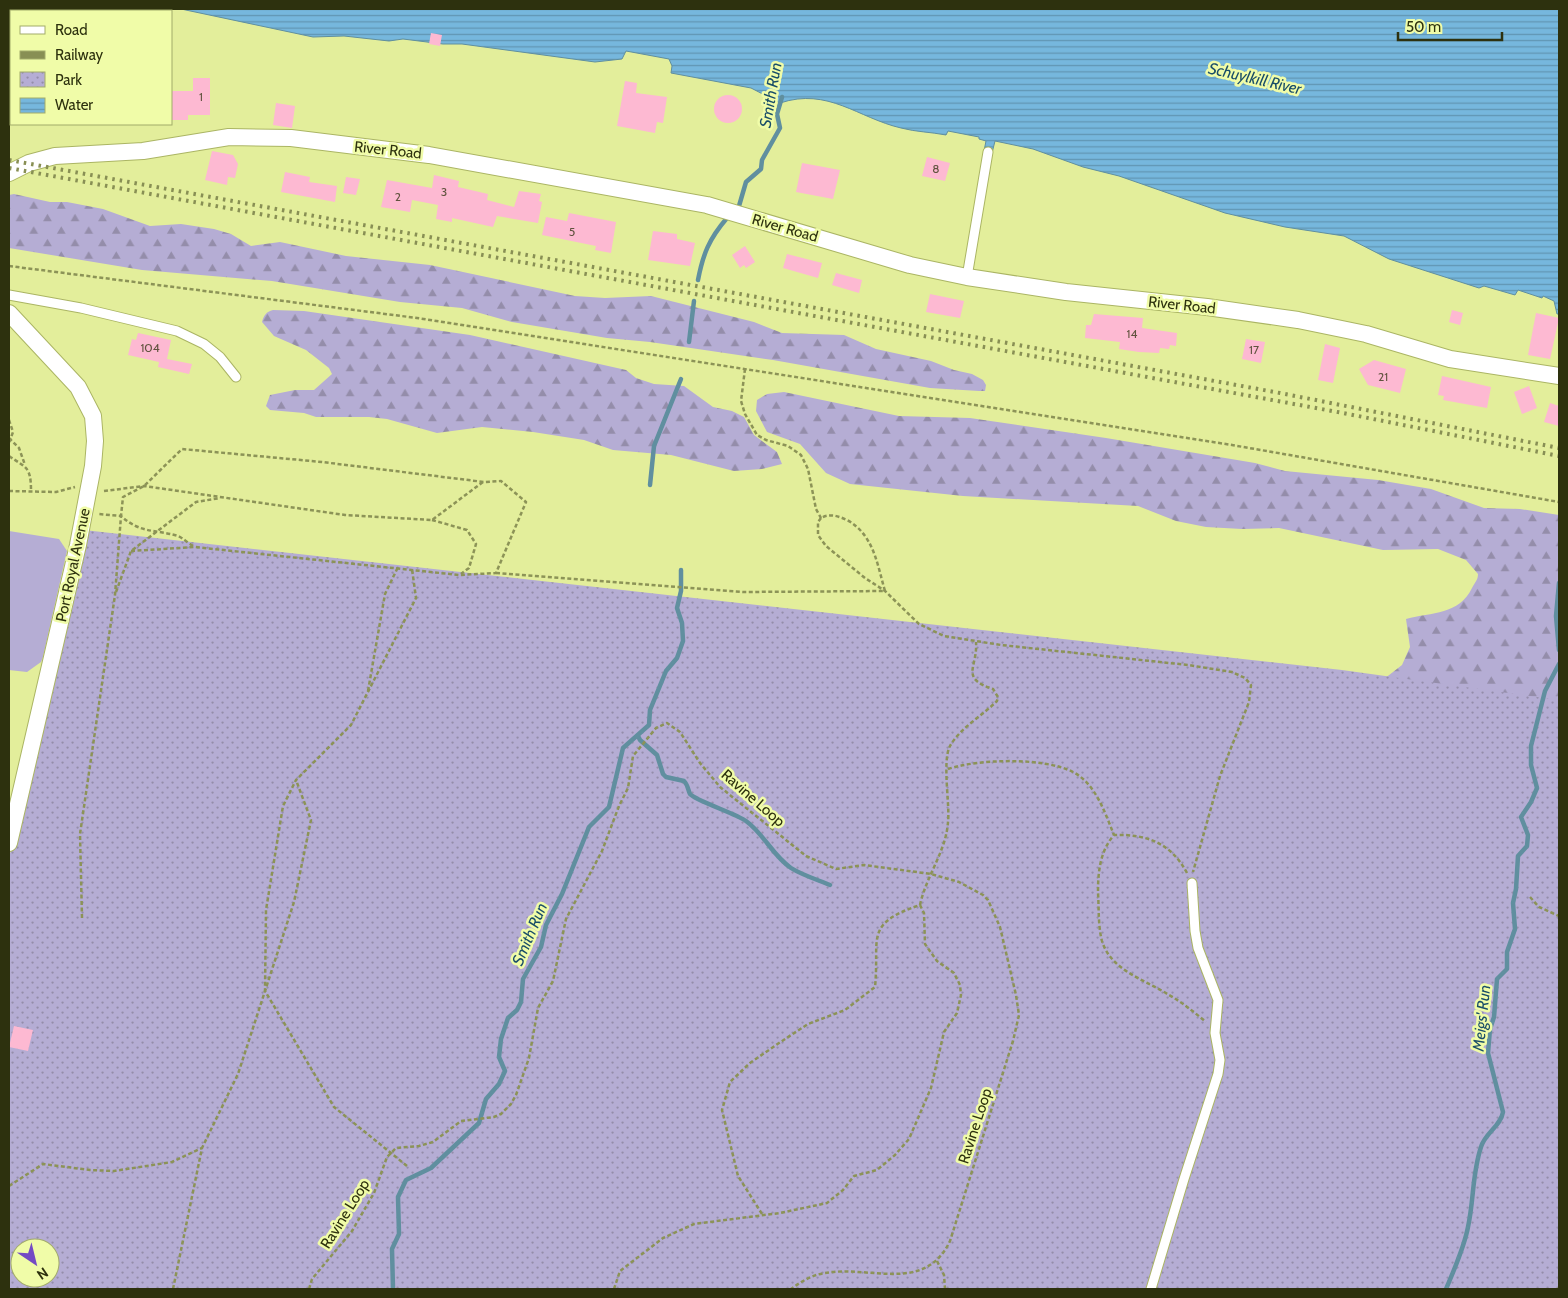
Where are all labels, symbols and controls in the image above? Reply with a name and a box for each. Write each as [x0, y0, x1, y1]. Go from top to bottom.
legend [10, 10, 172, 125]
scale bar [1398, 10, 1502, 42]
text: 50 m [1406, 18, 1441, 36]
text: Road [55, 21, 88, 39]
text: Railway [55, 46, 104, 64]
water label: Schuylkill River [1206, 59, 1304, 99]
water label: Smith Run [755, 61, 786, 129]
text: Park [55, 71, 82, 89]
house number: 1 [199, 89, 203, 104]
text: Water [55, 96, 93, 114]
street label: River Road [353, 138, 423, 162]
house number: 8 [932, 161, 940, 176]
house number: 3 [441, 184, 447, 199]
house number: 2 [395, 189, 401, 204]
street label: River Road [750, 210, 820, 246]
house number: 5 [569, 224, 575, 239]
street label: River Road [1147, 293, 1217, 317]
house number: 14 [1127, 326, 1137, 341]
house number: 104 [140, 340, 160, 355]
house number: 17 [1249, 342, 1259, 357]
house number: 21 [1378, 369, 1388, 384]
street label: Port Royal Avenue [52, 506, 94, 624]
street label: Ravine Loop [718, 766, 788, 830]
water label: Smith Run [508, 900, 551, 968]
water label: Meigs' Run [1468, 984, 1494, 1053]
street label: Ravine Loop [954, 1086, 996, 1166]
street label: Ravine Loop [317, 1176, 373, 1252]
north arrow [10, 1238, 60, 1288]
text: N [33, 1263, 52, 1284]

